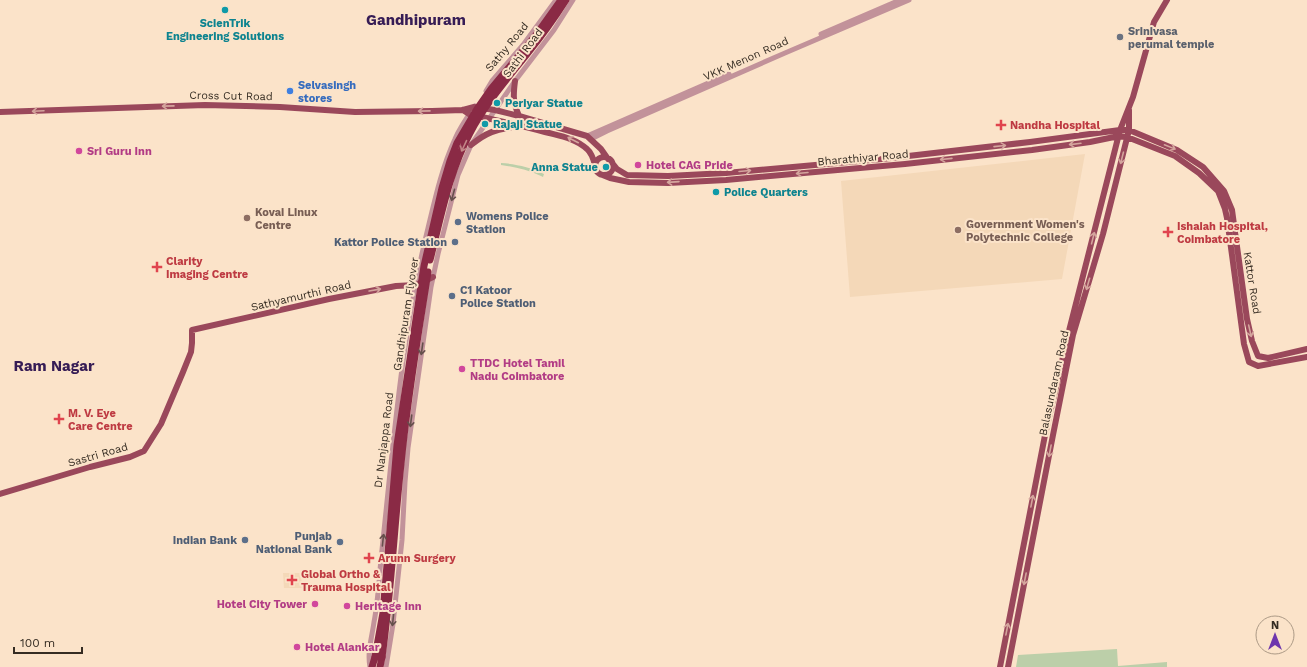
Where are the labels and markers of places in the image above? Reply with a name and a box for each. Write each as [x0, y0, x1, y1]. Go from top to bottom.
marker: ScienTrik Engineering Solutions [220, 5, 230, 15]
place label: ScienTrik Engineering Solutions [166, 17, 284, 43]
place label: Srinivasa perumal temple [1128, 25, 1214, 51]
marker: Srinivasa perumal temple [1115, 32, 1125, 42]
place label: Selvasingh stores [298, 79, 356, 105]
marker: Selvasingh stores [285, 86, 295, 96]
place label: Periyar Statue [505, 97, 583, 110]
marker: Periyar Statue [492, 98, 502, 108]
place label: Rajaji Statue [493, 118, 562, 131]
marker: Rajaji Statue [480, 119, 490, 129]
marker: Nandha Hospital [995, 119, 1007, 131]
place label: Nandha Hospital [1010, 119, 1100, 132]
place label: Sri Guru Inn [87, 145, 152, 158]
marker: Sri Guru Inn [74, 146, 84, 156]
place label: Hotel CAG Pride [646, 159, 733, 172]
marker: Hotel CAG Pride [633, 160, 643, 170]
place label: Anna Statue [531, 161, 598, 174]
marker: Anna Statue [601, 162, 611, 172]
place label: Police Quarters [724, 186, 808, 199]
marker: Police Quarters [711, 187, 721, 197]
place label: Kovai Linux Centre [255, 206, 318, 232]
place label: Womens Police Station [466, 210, 549, 236]
marker: Kovai Linux Centre [242, 213, 252, 223]
marker: Womens Police Station [453, 217, 463, 227]
place label: Government Women's Polytechnic College [966, 218, 1085, 244]
place label: Ishaiah Hospital, Coimbatore [1177, 220, 1268, 246]
marker: Government Women's Polytechnic College [953, 225, 963, 235]
marker: Ishaiah Hospital, Coimbatore [1162, 226, 1174, 238]
place label: Kattor Police Station [334, 236, 447, 249]
marker: Kattor Police Station [450, 237, 460, 247]
place label: Clarity Imaging Centre [166, 255, 248, 281]
marker: Clarity Imaging Centre [151, 261, 163, 273]
place label: C1 Katoor Police Station [460, 284, 536, 310]
marker: C1 Katoor Police Station [447, 291, 457, 301]
place label: TTDC Hotel Tamil Nadu Coimbatore [470, 357, 565, 383]
marker: TTDC Hotel Tamil Nadu Coimbatore [457, 364, 467, 374]
place label: M. V. Eye Care Centre [68, 407, 133, 433]
marker: M. V. Eye Care Centre [53, 413, 65, 425]
place label: Punjab National Bank [256, 530, 332, 556]
place label: Indian Bank [173, 534, 237, 547]
marker: Indian Bank [240, 535, 250, 545]
marker: Punjab National Bank [335, 537, 345, 547]
marker: Arunn Surgery [363, 552, 375, 564]
place label: Arunn Surgery [378, 552, 457, 565]
place label: Global Ortho & Trauma Hospital [301, 568, 391, 594]
marker: Global Ortho & Trauma Hospital [286, 574, 298, 586]
place label: Hotel City Tower [217, 598, 307, 611]
marker: Hotel City Tower [310, 599, 320, 609]
place label: Heritage Inn [355, 600, 422, 613]
marker: Heritage Inn [342, 601, 352, 611]
place label: Hotel Alankar [305, 641, 380, 654]
marker: Hotel Alankar [292, 642, 302, 652]

